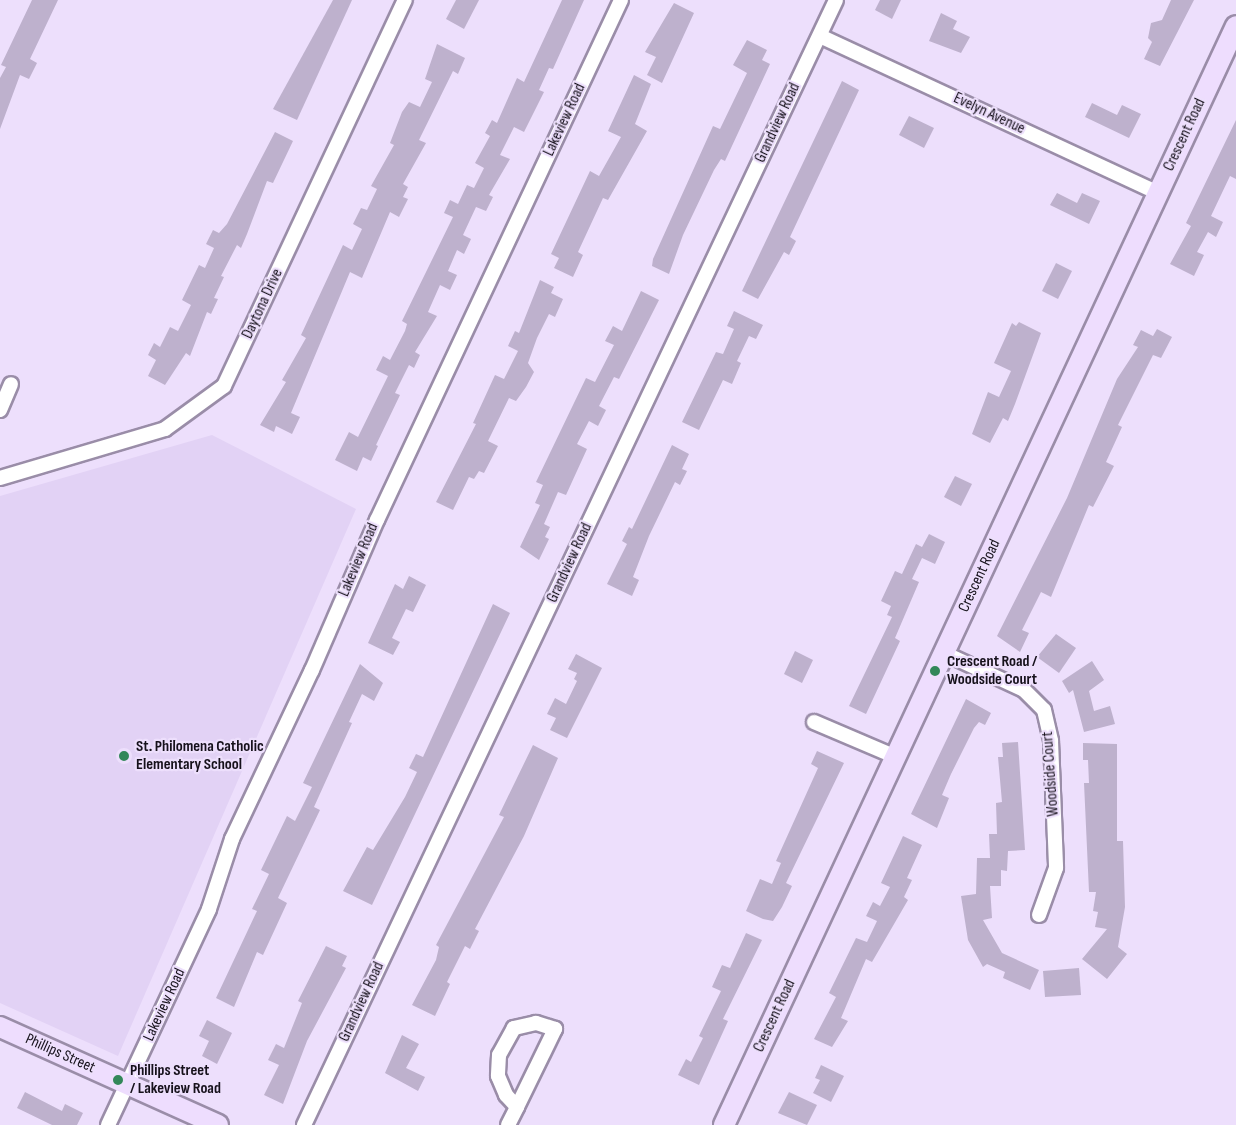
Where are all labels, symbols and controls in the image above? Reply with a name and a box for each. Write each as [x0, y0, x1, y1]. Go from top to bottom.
street label: Grandview Road [751, 80, 805, 166]
street label: Lakeview Road [540, 81, 590, 159]
street label: Evelyn Avenue [950, 89, 1028, 139]
street label: Crescent Road [1160, 96, 1210, 174]
street label: Daytona Drive [238, 266, 288, 342]
street label: Lakeview Road [335, 520, 383, 600]
street label: Grandview Road [543, 520, 597, 606]
street label: Crescent Road [955, 537, 1005, 615]
place label: Crescent Road / Woodside Court [947, 652, 1037, 690]
marker: Crescent Road / Woodside Court [928, 664, 942, 678]
street label: Woodside Court [1038, 731, 1064, 817]
place label: St. Philomena Catholic Elementary School [136, 737, 264, 775]
marker: St. Philomena Catholic Elementary School [117, 749, 131, 763]
street label: Grandview Road [335, 959, 389, 1045]
street label: Lakeview Road [140, 966, 190, 1044]
street label: Crescent Road [750, 977, 800, 1055]
street label: Phillips Street [22, 1030, 98, 1078]
place label: Phillips Street / Lakeview Road [130, 1061, 221, 1099]
marker: Phillips Street / Lakeview Road [111, 1073, 125, 1087]

